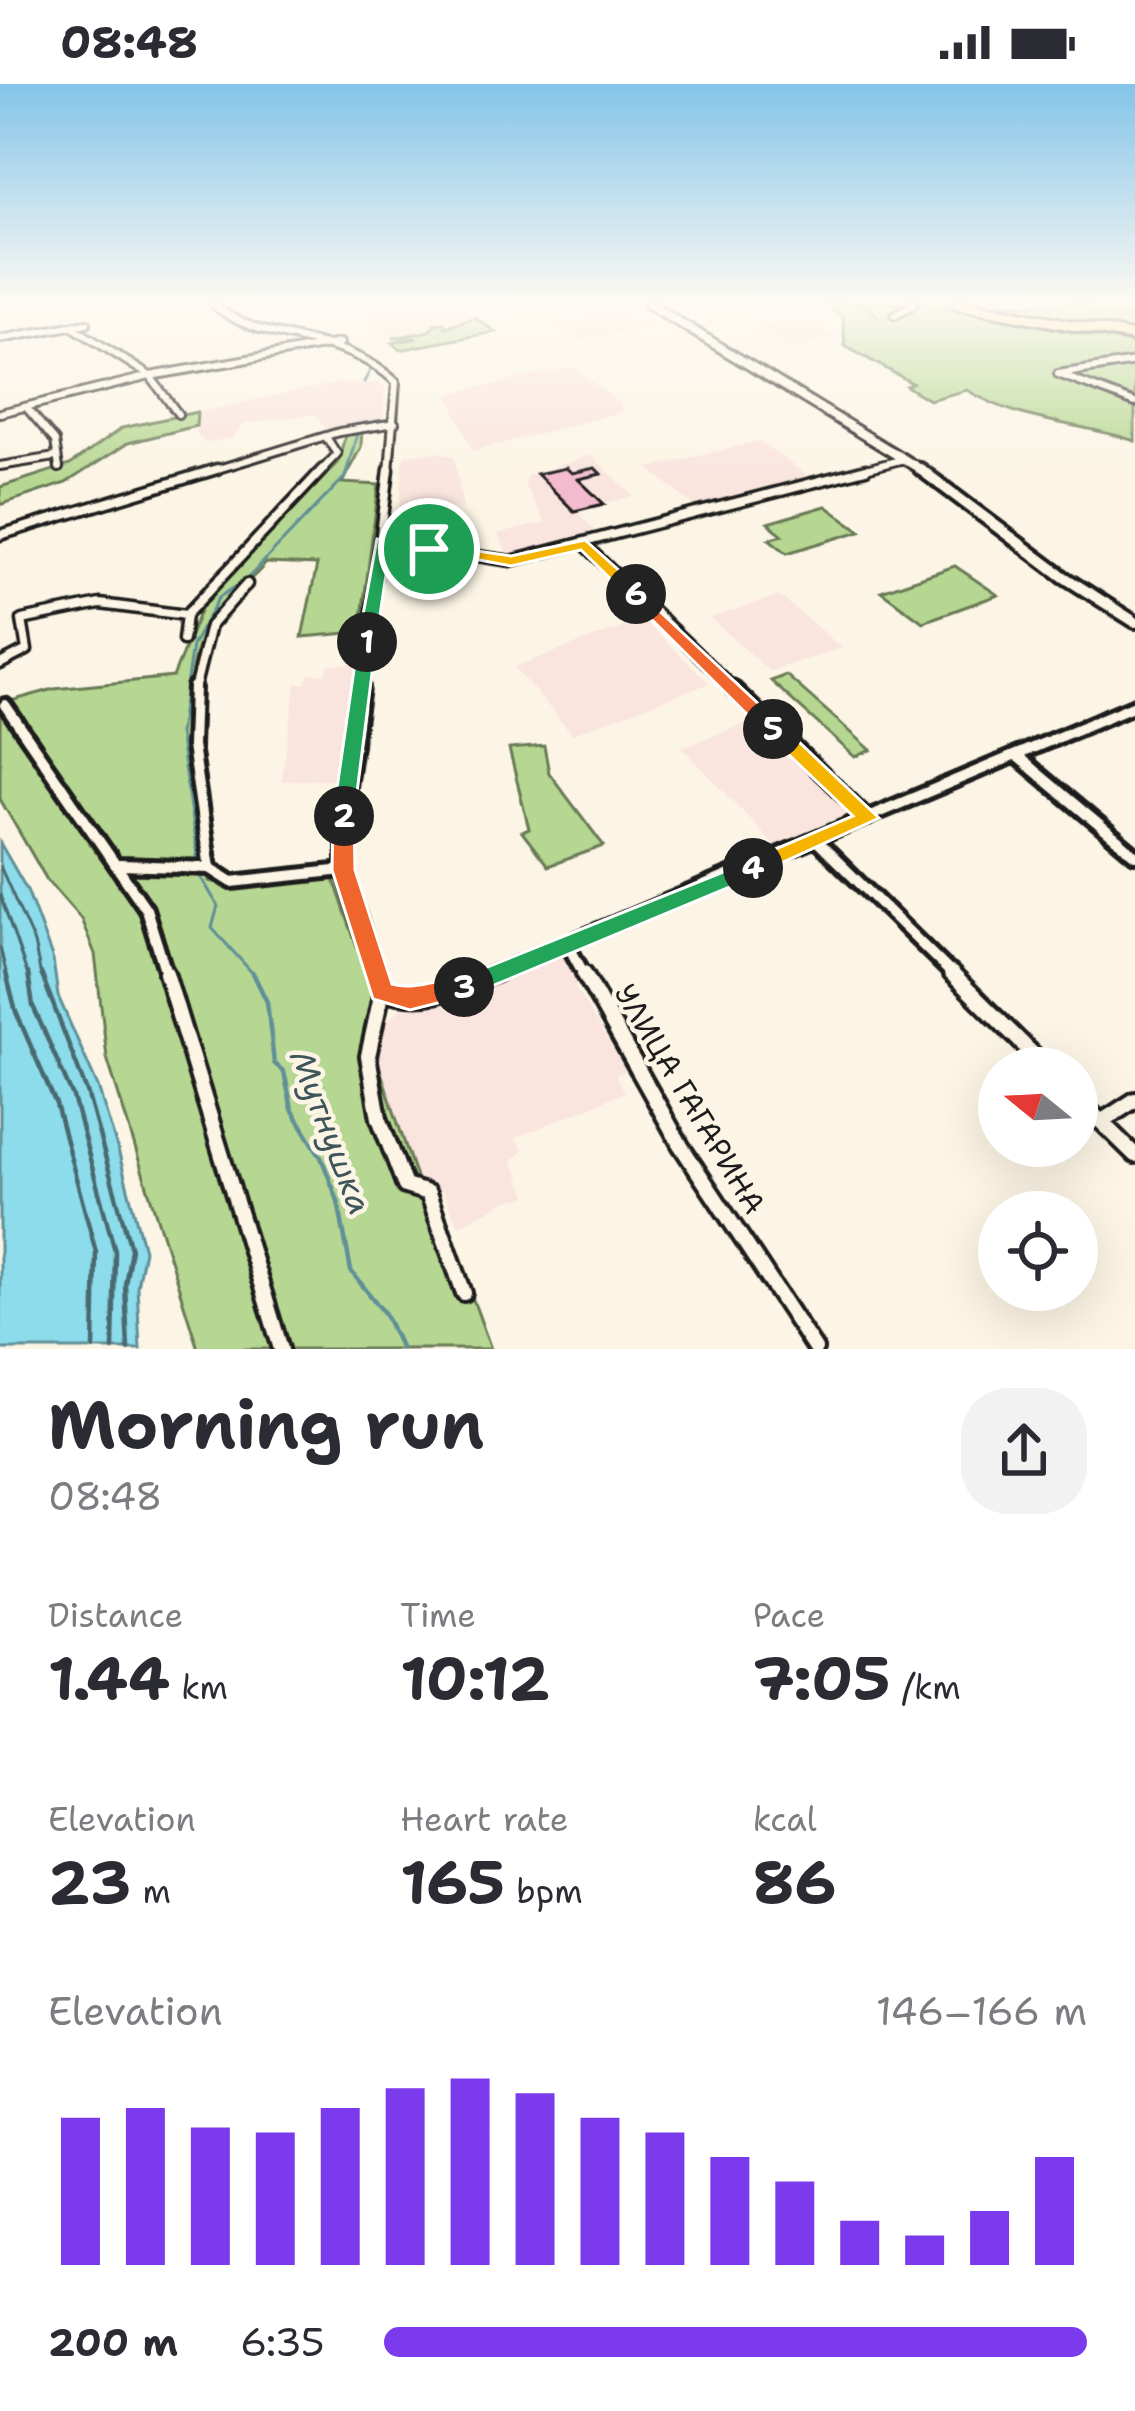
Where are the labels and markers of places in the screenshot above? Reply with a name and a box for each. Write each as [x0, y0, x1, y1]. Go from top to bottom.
pin [378, 498, 480, 600]
pin: 6 [606, 564, 666, 624]
pin: 1 [337, 612, 397, 672]
pin: 5 [743, 699, 803, 759]
pin: 2 [314, 786, 374, 846]
pin: 4 [723, 838, 783, 898]
pin: 3 [434, 957, 494, 1017]

